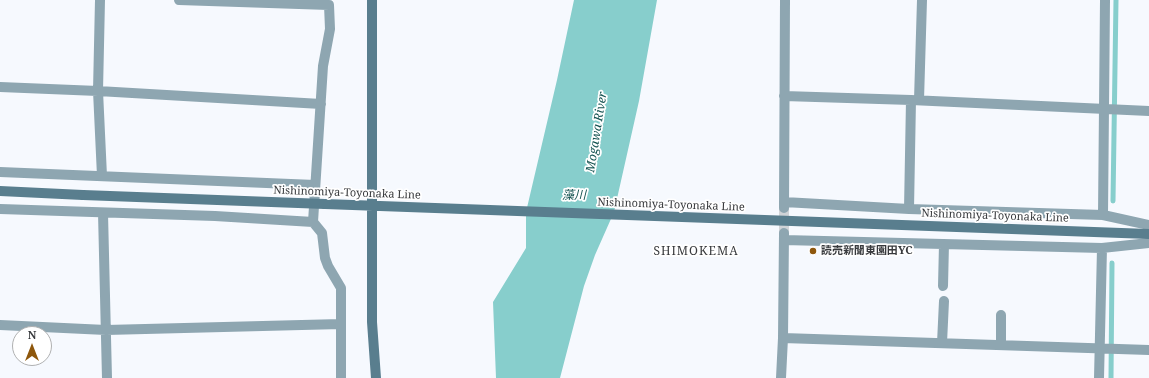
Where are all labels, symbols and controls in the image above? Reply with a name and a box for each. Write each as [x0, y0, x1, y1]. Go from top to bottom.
water label: Mogawa River [584, 91, 610, 173]
street label: Nishinomiya-Toyonaka Line [273, 184, 421, 202]
water label: 藻川 [562, 189, 586, 203]
street label: Nishinomiya-Toyonaka Line [597, 196, 745, 214]
street label: Nishinomiya-Toyonaka Line [921, 207, 1069, 225]
place label: 読売新聞東園田YC [821, 244, 913, 258]
district label: SHIMOKEMA [653, 245, 739, 259]
marker: 読売新聞東園田YC [808, 246, 818, 256]
north arrow [12, 326, 52, 366]
text: N [28, 327, 36, 342]

